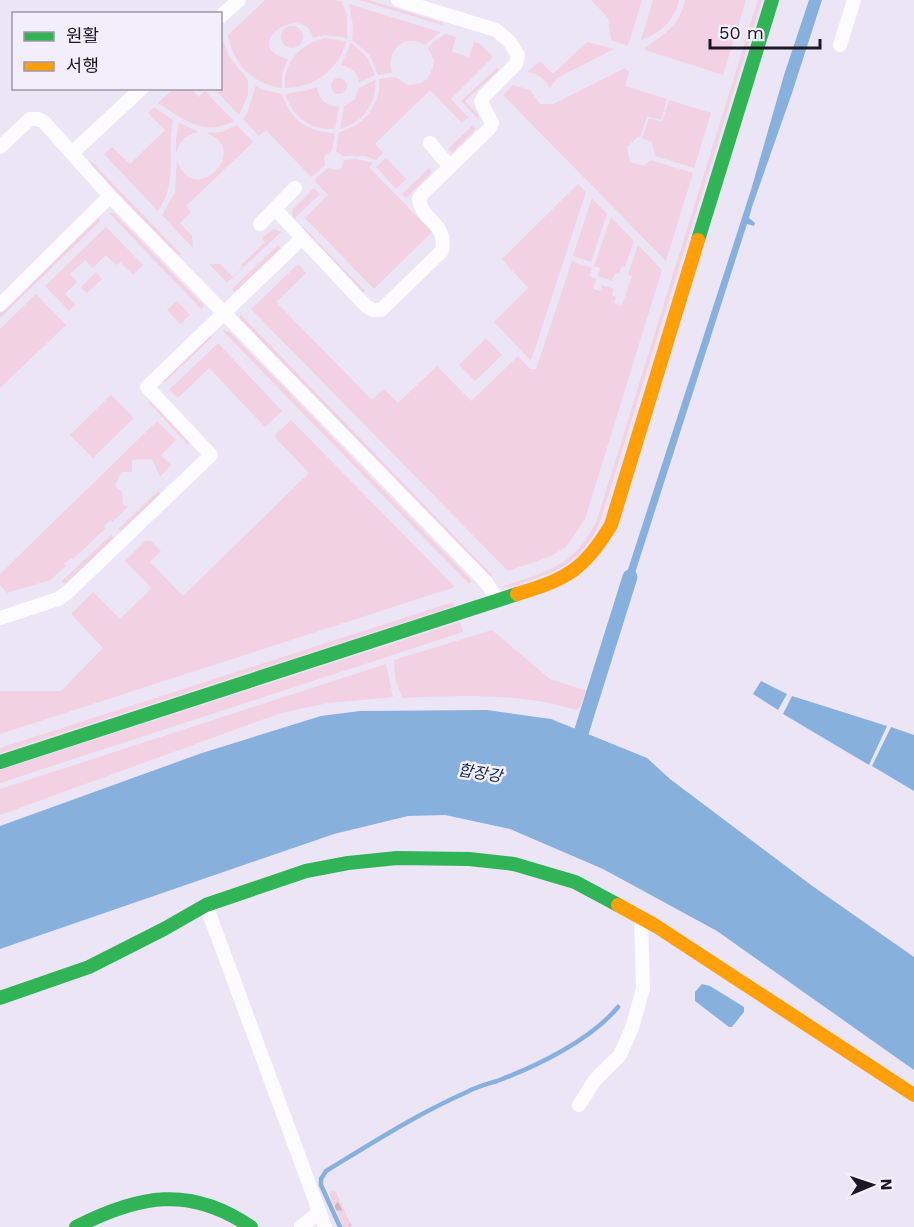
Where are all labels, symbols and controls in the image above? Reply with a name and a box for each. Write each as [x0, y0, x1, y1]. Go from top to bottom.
legend [12, 12, 222, 90]
scale bar [710, 12, 820, 50]
text: 50 m [719, 22, 764, 43]
text: 원활 [66, 25, 99, 46]
text: 서행 [66, 55, 99, 76]
water label: 합장강 [457, 760, 506, 786]
north arrow [842, 1155, 902, 1215]
text: N [877, 1178, 896, 1191]

